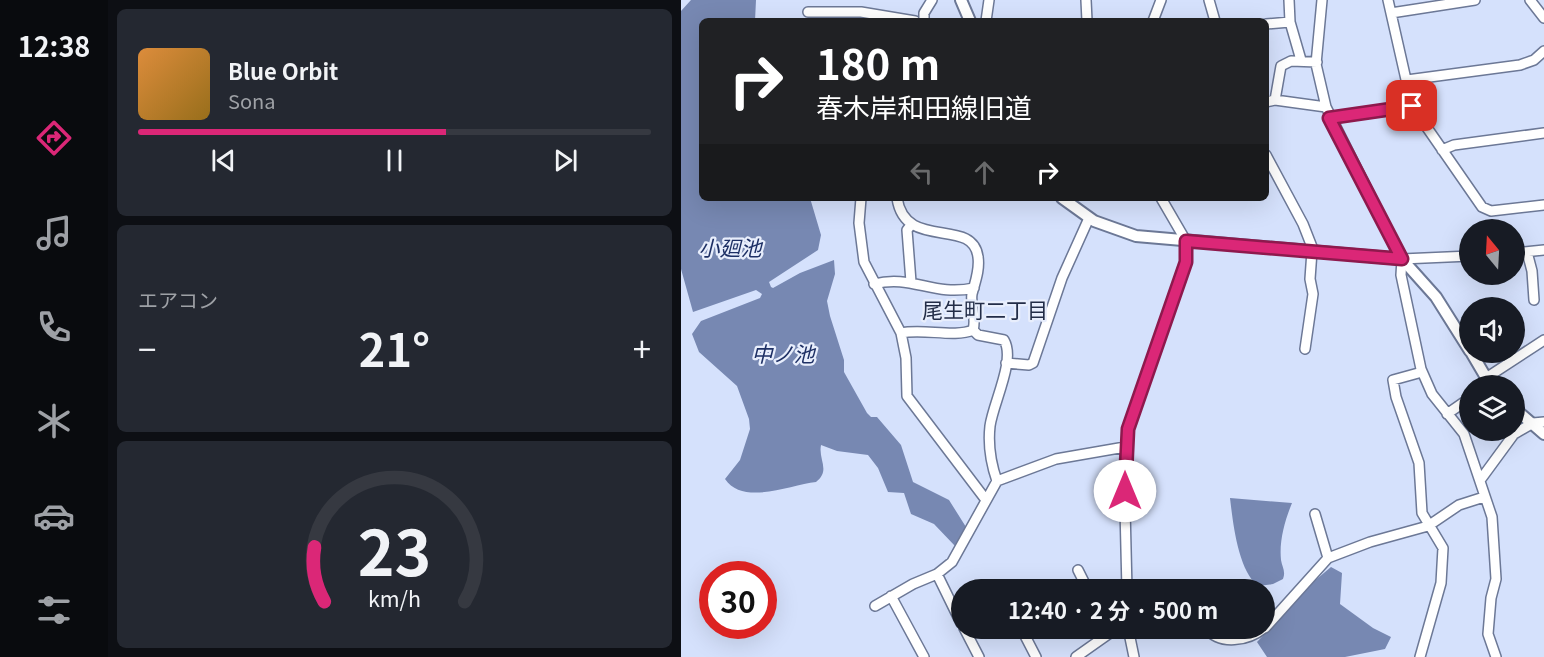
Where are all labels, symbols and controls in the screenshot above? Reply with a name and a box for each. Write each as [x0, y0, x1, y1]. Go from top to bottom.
text: 12:38 [18, 26, 90, 65]
text: 180 m [816, 31, 940, 92]
icon: right [717, 42, 795, 120]
text: Blue Orbit [228, 54, 338, 86]
pin [1386, 80, 1437, 131]
text: Sona [228, 86, 276, 115]
text: 春木岸和田線旧道 [816, 87, 1032, 126]
icon: arrive [1395, 89, 1428, 122]
icon: directions [33, 117, 75, 159]
icon: previous [207, 144, 240, 177]
icon: pause [378, 144, 411, 177]
icon: next [549, 144, 582, 177]
icon: left [905, 156, 938, 189]
icon: ahead [968, 156, 1001, 189]
icon: right [1031, 156, 1064, 189]
icon: music [33, 212, 75, 254]
north arrow [1459, 219, 1525, 285]
map controls [1459, 219, 1525, 441]
water label: 小廻池 [699, 232, 763, 262]
text: エアコン [138, 285, 218, 314]
district label: 尾生町二丁目 [922, 294, 1048, 324]
button: sound [1459, 297, 1525, 363]
icon: phone [33, 306, 75, 348]
text: 21° [359, 315, 430, 380]
text: − [138, 324, 156, 372]
text: + [633, 324, 651, 372]
water label: 中ノ池 [752, 338, 816, 368]
button: layers [1459, 375, 1525, 441]
icon: climate [33, 400, 75, 442]
position arrow [1093, 459, 1157, 523]
icon: car [33, 495, 75, 537]
text: 23 [358, 504, 431, 594]
speed limit sign: 30 [699, 561, 777, 639]
text: km/h [368, 582, 421, 613]
icon: filters [33, 589, 75, 631]
text: 12:40 · 2 分 · 500 m [1008, 593, 1218, 625]

